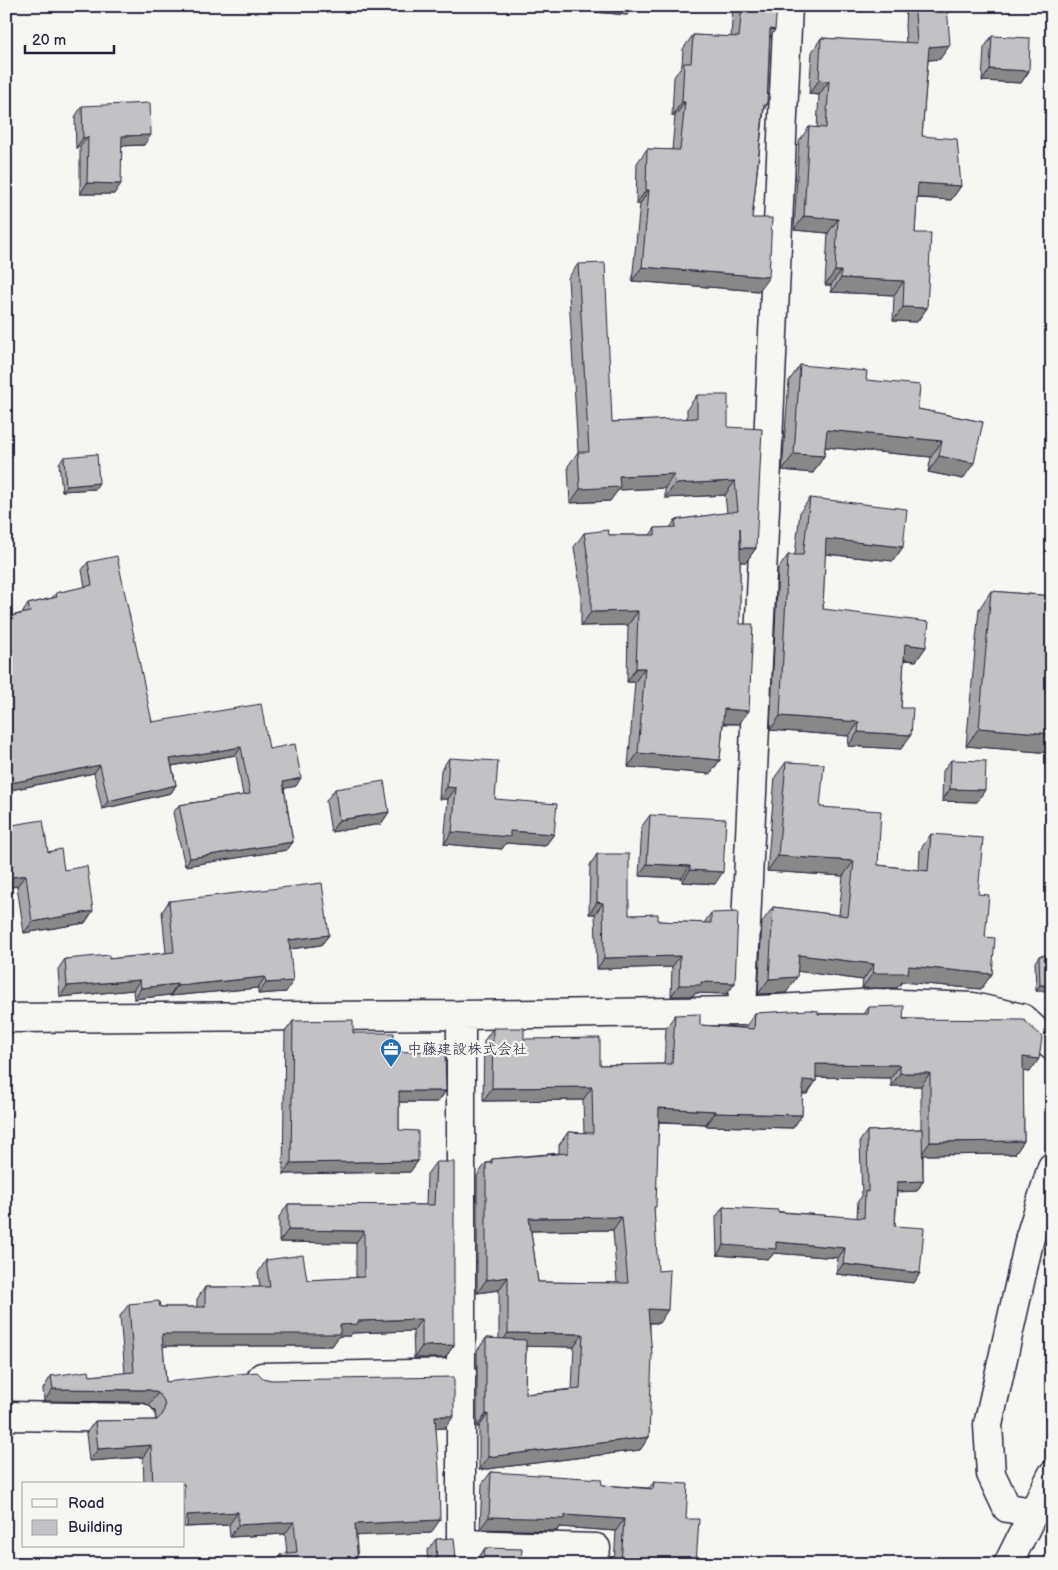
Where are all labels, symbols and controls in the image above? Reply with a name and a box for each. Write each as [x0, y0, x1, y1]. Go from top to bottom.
scale bar [25, 22, 114, 54]
text: 20 m [32, 31, 66, 50]
office icon: 中藤建設株式会社 [379, 1037, 403, 1068]
place label: 中藤建設株式会社 [407, 1040, 527, 1059]
legend [22, 1482, 185, 1548]
text: Road [68, 1494, 104, 1513]
text: Building [68, 1518, 123, 1537]

